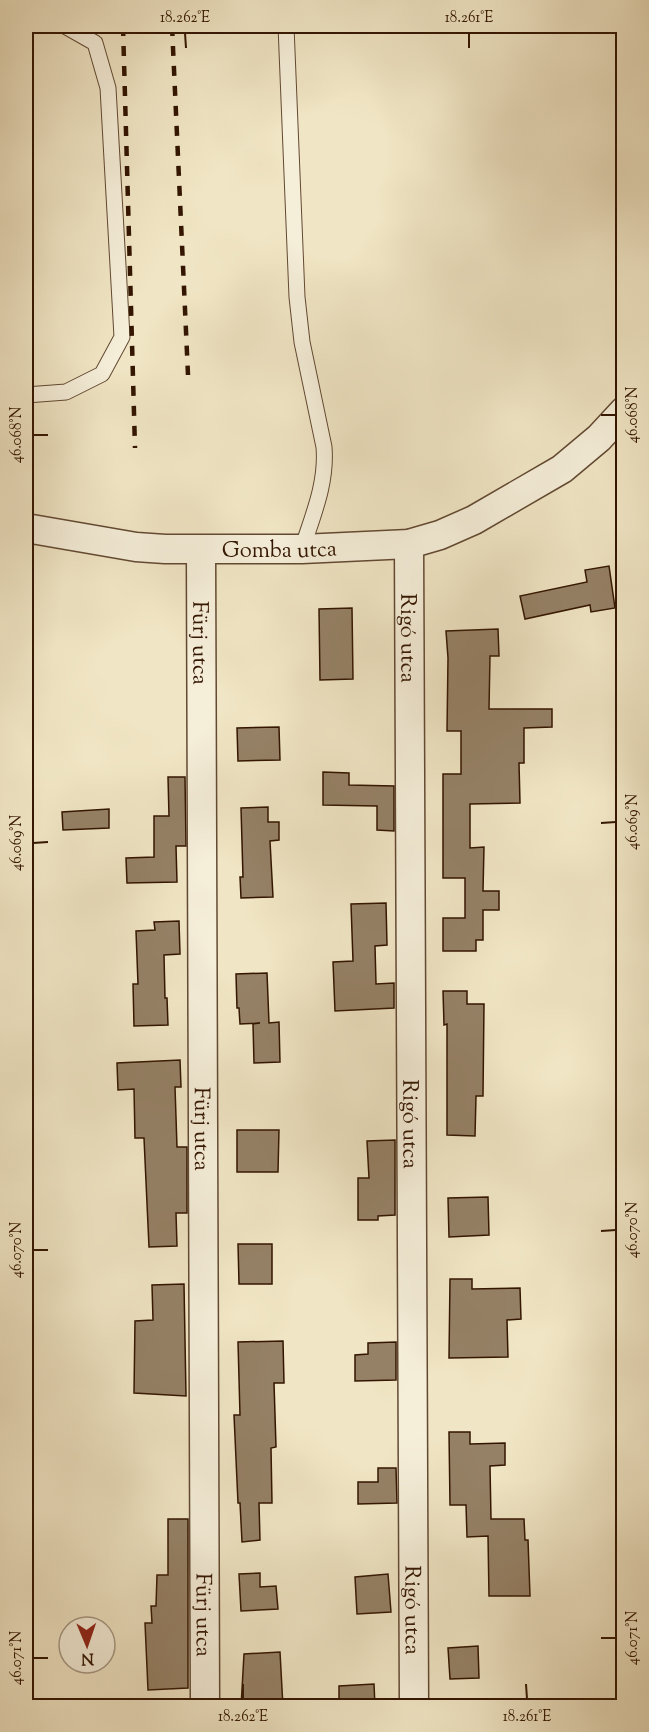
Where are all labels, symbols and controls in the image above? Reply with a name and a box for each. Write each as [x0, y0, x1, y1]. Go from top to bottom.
text: 18.262°E [160, 8, 210, 29]
text: 18.261°E [445, 8, 493, 29]
text: 46.068°N [623, 387, 644, 443]
text: 46.068°N [7, 407, 28, 463]
street label: Gomba utca [222, 534, 338, 568]
street label: Rigó utca [390, 593, 423, 683]
street label: Fürj utca [182, 601, 214, 685]
text: 46.069°N [623, 794, 644, 850]
text: 46.069°N [7, 815, 28, 871]
street label: Rigó utca [392, 1079, 425, 1169]
street label: Fürj utca [184, 1087, 216, 1171]
text: 46.070°N [623, 1202, 644, 1258]
text: 46.070°N [7, 1222, 28, 1278]
street label: Rigó utca [394, 1565, 427, 1655]
street label: Fürj utca [186, 1573, 218, 1657]
text: 46.071°N [623, 1611, 644, 1665]
north arrow [57, 1615, 117, 1675]
text: 46.071°N [7, 1631, 28, 1685]
text: N [80, 1646, 94, 1669]
text: 18.262°E [218, 1707, 268, 1728]
text: 18.261°E [503, 1707, 551, 1728]

